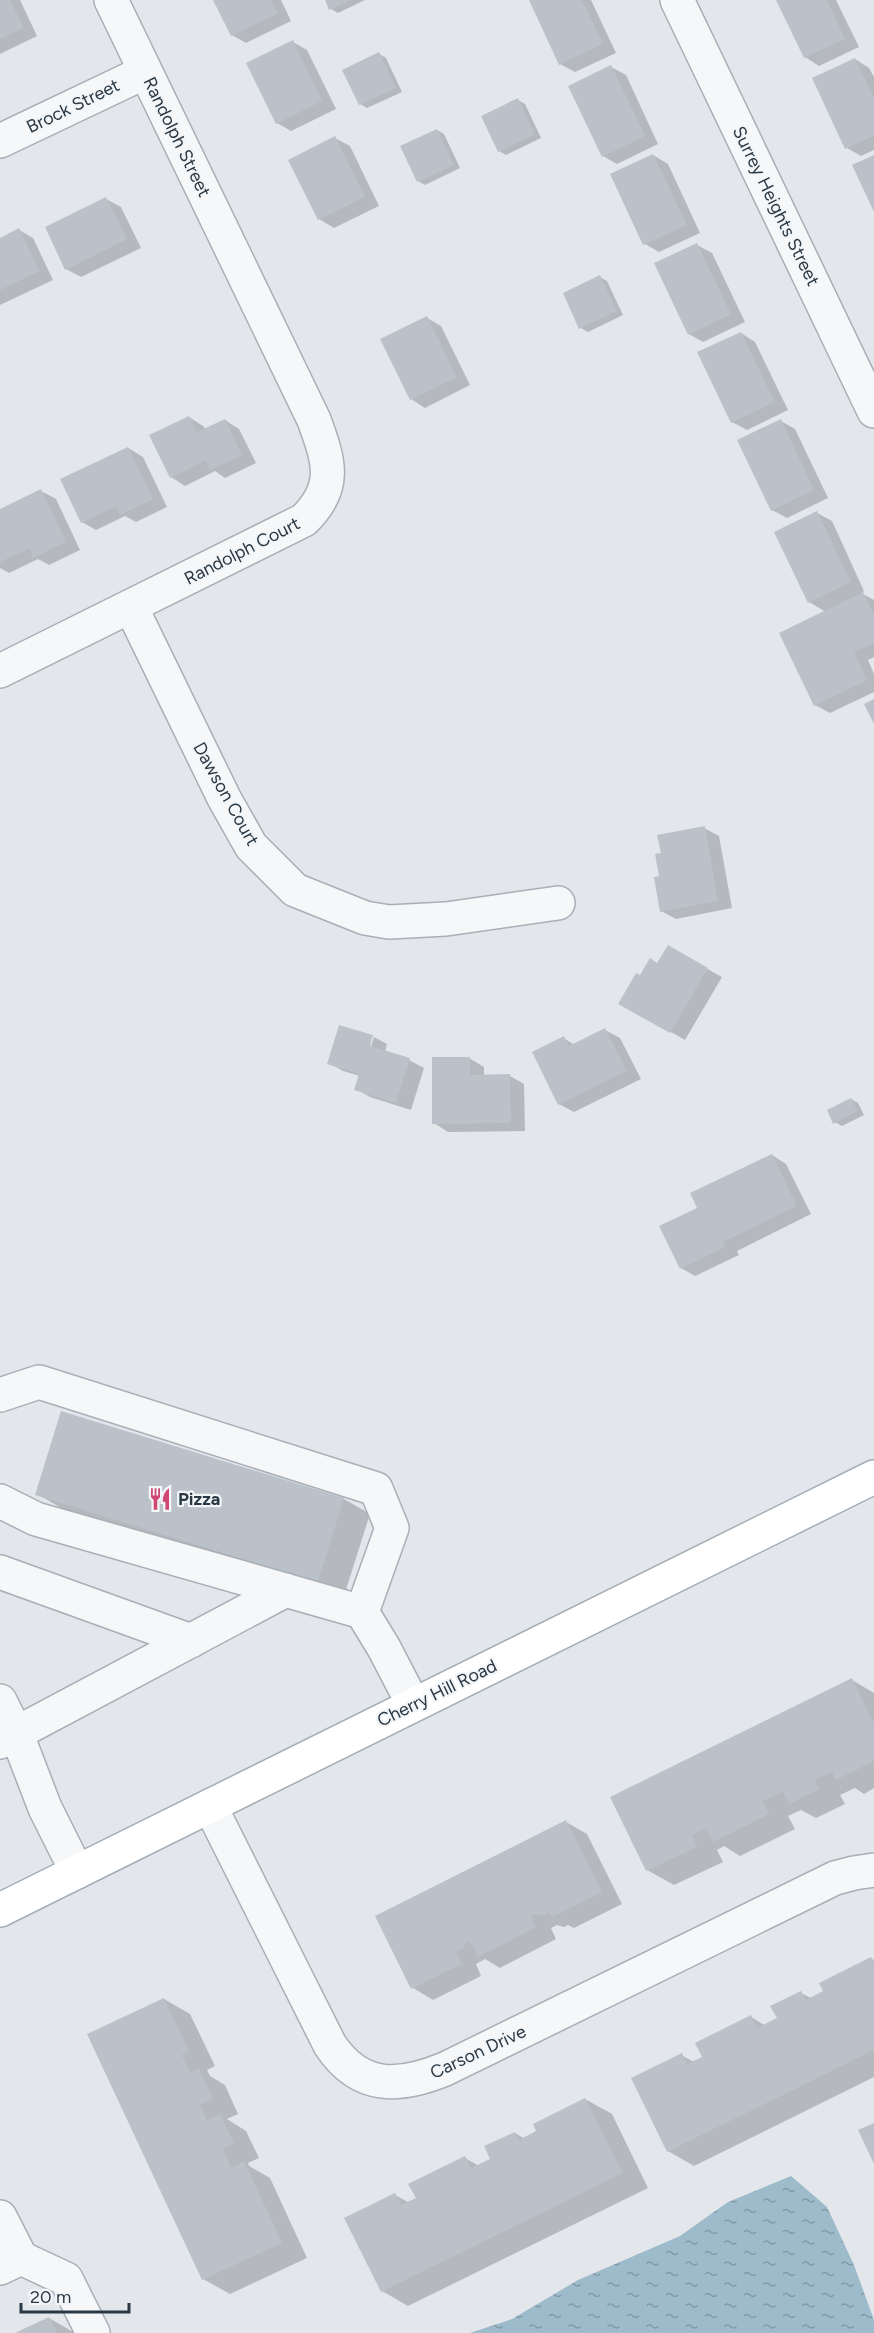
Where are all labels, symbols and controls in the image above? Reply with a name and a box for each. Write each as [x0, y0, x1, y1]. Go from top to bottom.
street label: Randolph Street [138, 73, 216, 201]
street label: Brock Street [23, 74, 123, 138]
street label: Surrey Heights Street [728, 123, 824, 290]
street label: Randolph Court [180, 512, 304, 590]
street label: Dawson Court [188, 738, 264, 850]
restaurant icon: Pizza [147, 1486, 173, 1512]
place label: Pizza [178, 1488, 220, 1510]
street label: Cherry Hill Road [374, 1655, 500, 1731]
street label: Carson Drive [427, 2020, 530, 2084]
scale bar [21, 2276, 129, 2314]
text: 20 m [30, 2286, 71, 2308]

